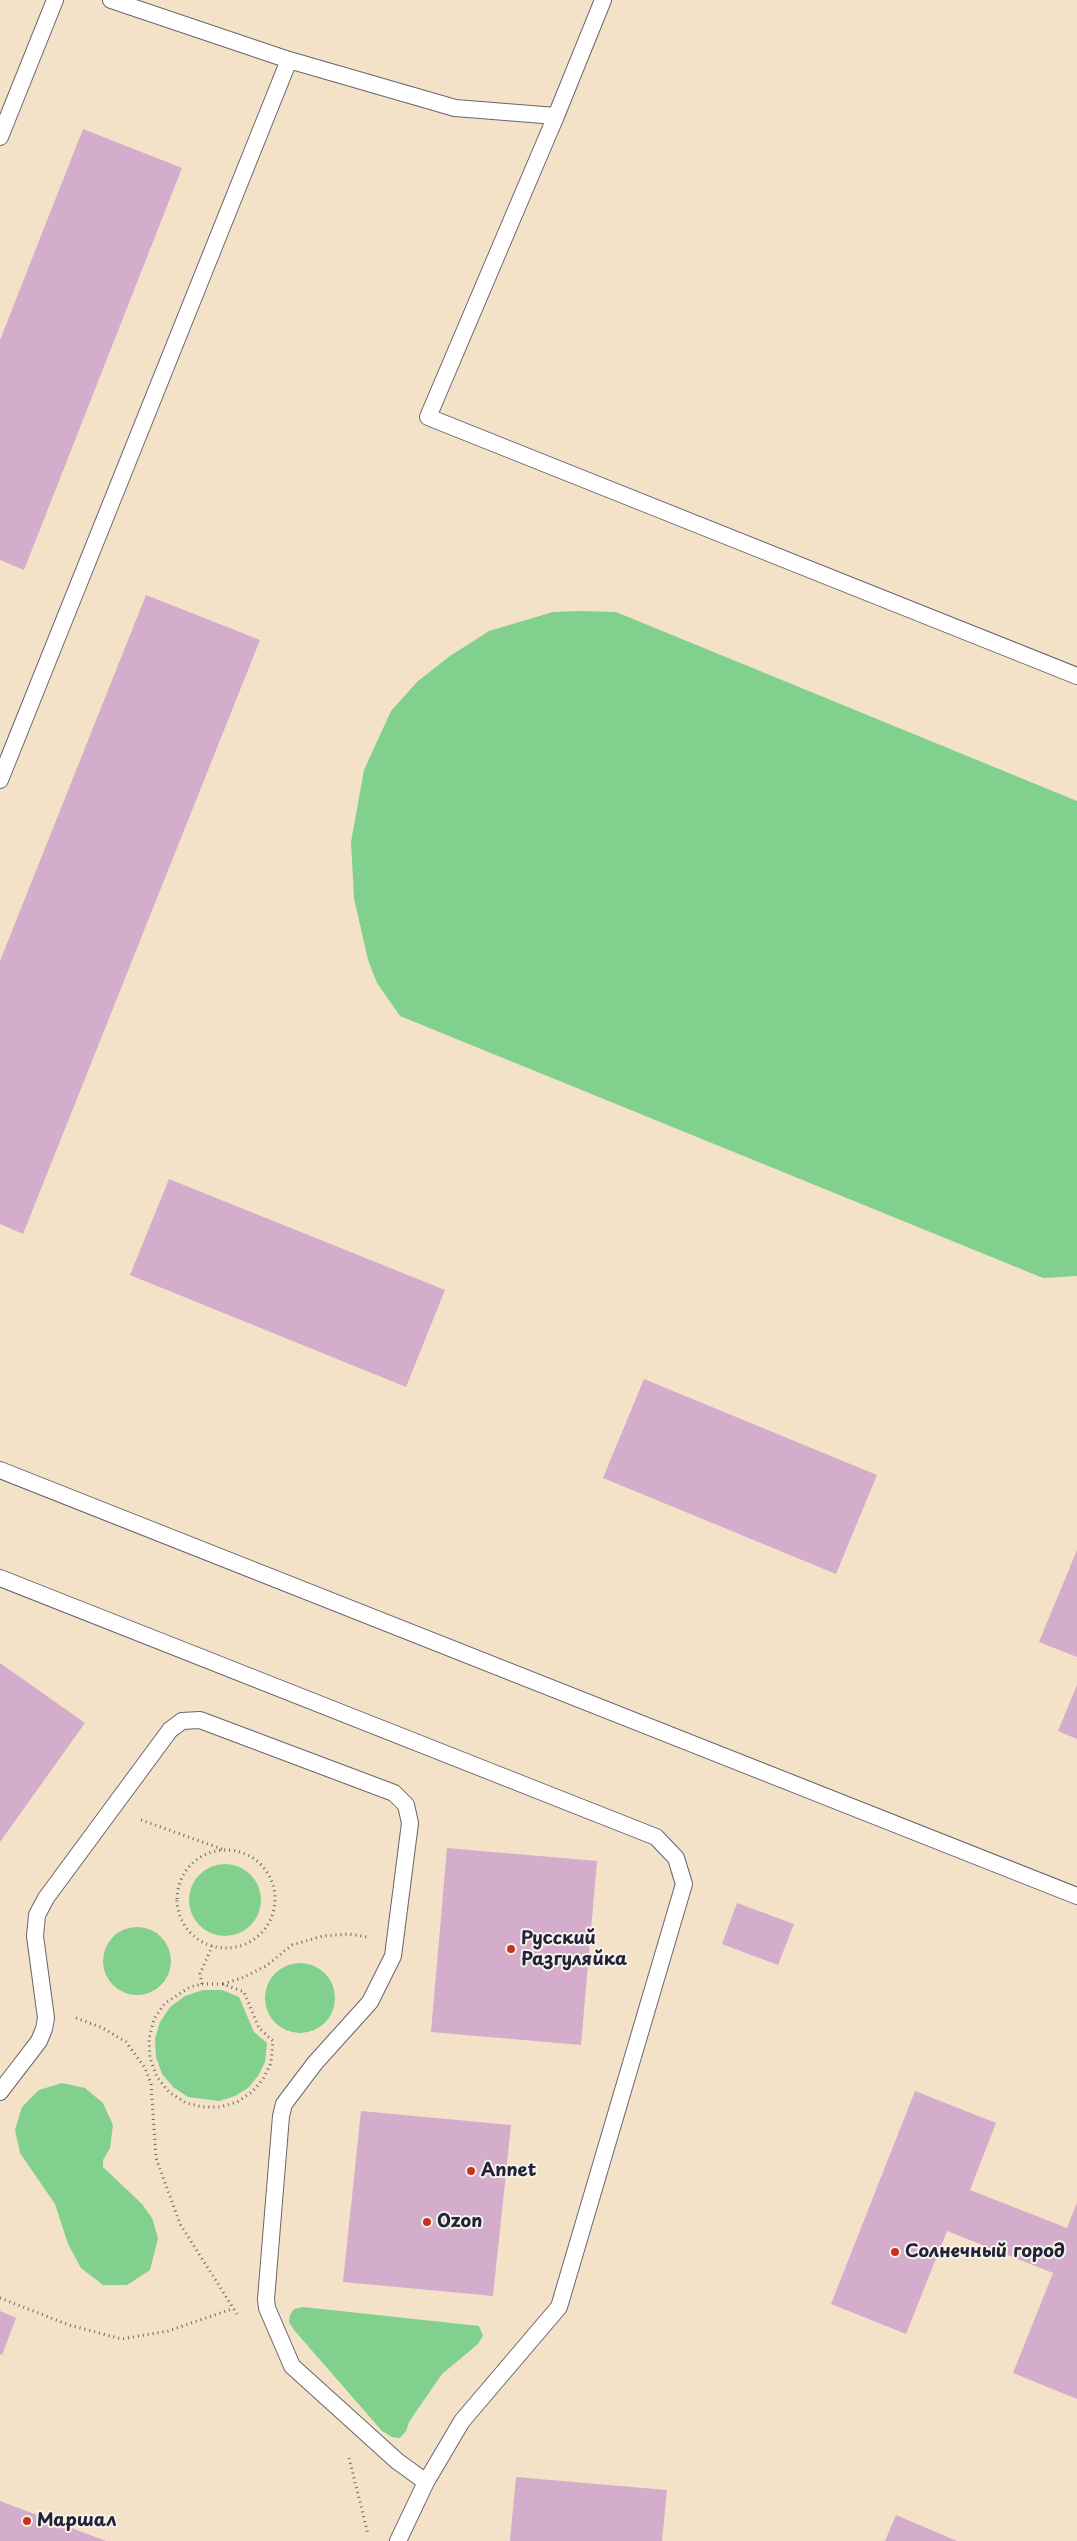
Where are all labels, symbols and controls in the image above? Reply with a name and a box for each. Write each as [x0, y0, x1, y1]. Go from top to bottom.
place label: Русский Разгуляйка [521, 1928, 627, 1970]
marker: Русский Разгуляйка [505, 1943, 517, 1955]
place label: Annet [481, 2160, 536, 2182]
marker: Annet [465, 2165, 477, 2177]
place label: Ozon [437, 2211, 482, 2233]
marker: Ozon [421, 2216, 433, 2228]
place label: Солнечный город [905, 2241, 1065, 2263]
marker: Солнечный город [889, 2246, 901, 2258]
place label: Маршал [37, 2510, 116, 2532]
marker: Маршал [21, 2515, 33, 2527]

